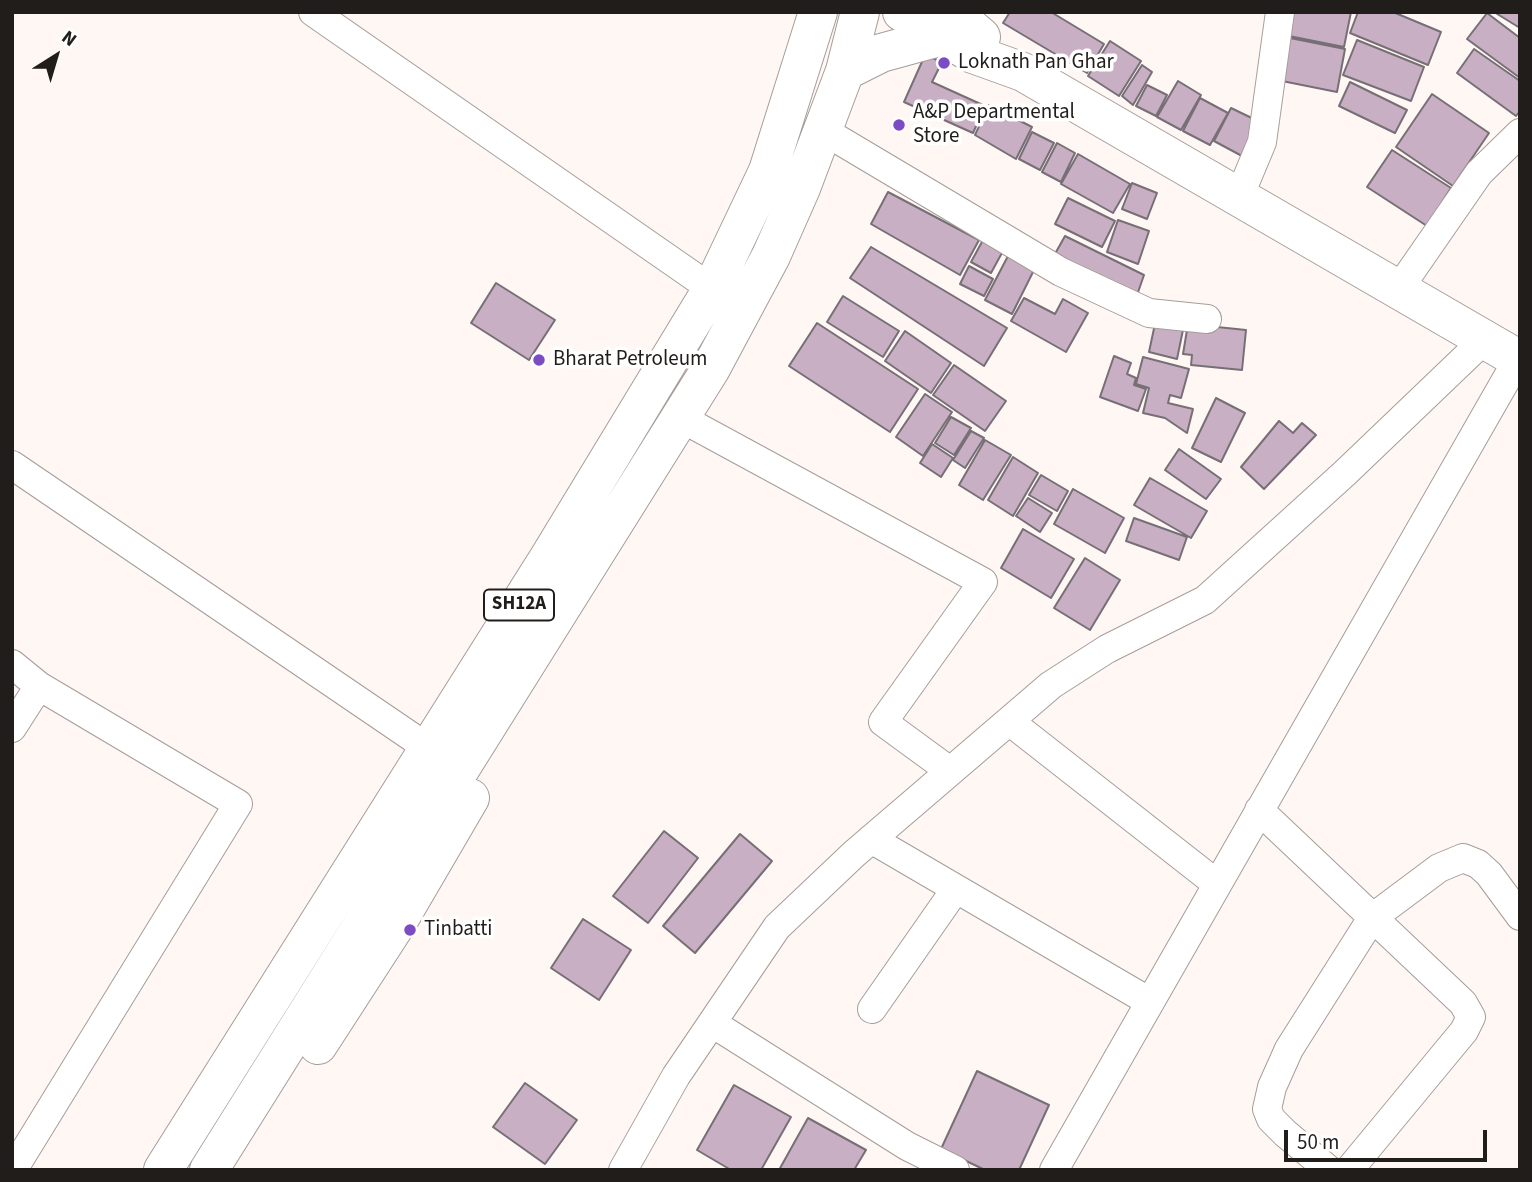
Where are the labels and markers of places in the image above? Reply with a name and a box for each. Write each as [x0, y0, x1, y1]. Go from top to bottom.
place label: Loknath Pan Ghar [958, 50, 1114, 76]
marker: Loknath Pan Ghar [936, 55, 952, 71]
place label: A&P Departmental Store [913, 100, 1075, 150]
marker: A&P Departmental Store [891, 117, 907, 133]
place label: Bharat Petroleum [553, 347, 707, 373]
marker: Bharat Petroleum [531, 352, 547, 368]
place label: Tinbatti [424, 917, 492, 943]
marker: Tinbatti [402, 922, 418, 938]

